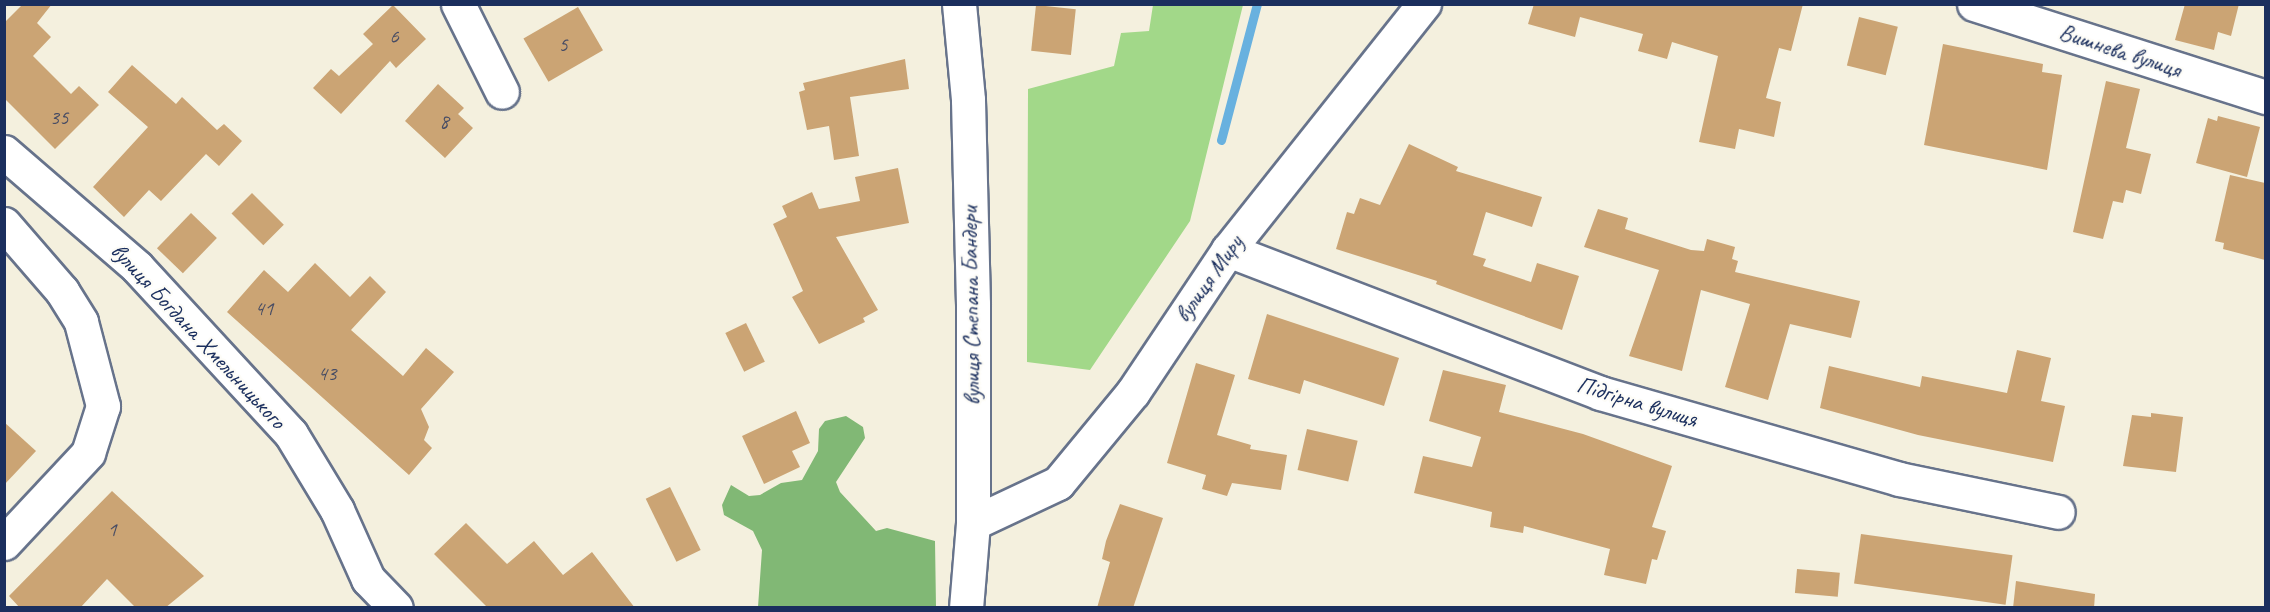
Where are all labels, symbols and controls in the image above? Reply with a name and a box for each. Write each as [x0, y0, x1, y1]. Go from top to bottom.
street label: Вишнева вулиця [2055, 18, 2185, 84]
house number: 6 [389, 23, 399, 49]
house number: 5 [558, 31, 568, 57]
house number: 35 [50, 104, 68, 130]
house number: 8 [439, 108, 449, 134]
street label: вулиця Степана Бандери [955, 206, 987, 406]
street label: вулиця Миру [1169, 230, 1249, 328]
street label: вулиця Богдана Хмельницького [104, 237, 292, 435]
house number: 41 [255, 295, 273, 321]
house number: 43 [318, 360, 336, 386]
street label: Підгірна вулиця [1573, 370, 1701, 434]
house number: 1 [107, 516, 117, 542]

